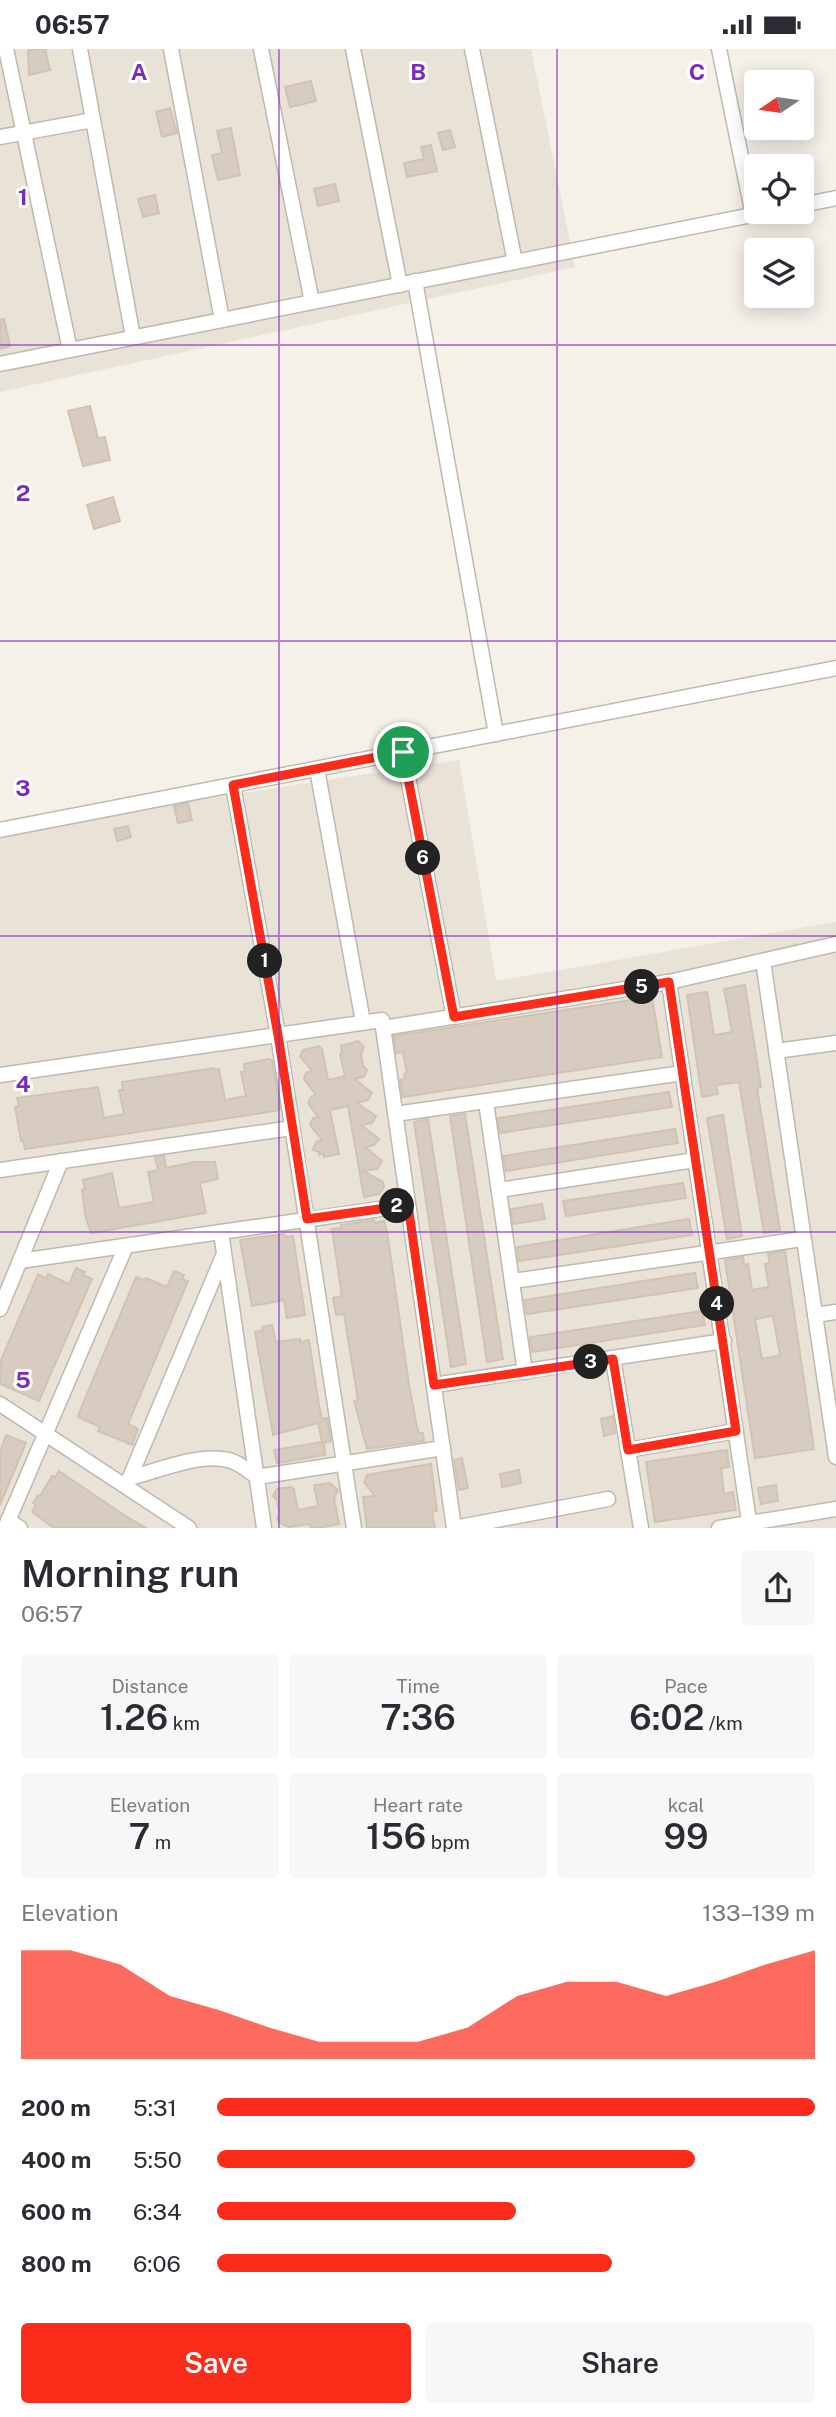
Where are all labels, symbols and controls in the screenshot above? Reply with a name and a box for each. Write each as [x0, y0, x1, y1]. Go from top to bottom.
text: 06:57 [35, 9, 110, 40]
text: A [131, 58, 148, 85]
text: B [410, 58, 426, 85]
text: C [689, 58, 705, 85]
north arrow [744, 70, 814, 140]
map controls [744, 70, 814, 308]
button: locate [744, 154, 814, 224]
text: 1 [18, 183, 28, 210]
button: layers [744, 238, 814, 308]
text: 2 [16, 479, 30, 506]
pin [373, 722, 433, 782]
icon: arrive [384, 733, 422, 771]
text: 3 [15, 774, 31, 801]
pin: 6 [406, 841, 440, 875]
text: 6 [416, 846, 429, 868]
pin: 1 [247, 943, 282, 979]
text: 1 [260, 949, 269, 971]
pin: 5 [624, 969, 660, 1005]
text: 5 [635, 975, 648, 997]
text: 4 [15, 1070, 31, 1097]
pin: 2 [380, 1189, 414, 1223]
text: 2 [390, 1194, 403, 1216]
pin: 4 [700, 1287, 734, 1321]
text: 4 [710, 1292, 723, 1314]
pin: 3 [574, 1345, 608, 1379]
text: 3 [584, 1350, 597, 1372]
text: 5 [15, 1366, 31, 1393]
text: Morning run [21, 1551, 239, 1596]
button: share [741, 1551, 815, 1625]
text: 06:57 [21, 1600, 83, 1627]
text: Distance [111, 1675, 189, 1697]
text: Time [396, 1675, 440, 1697]
text: Pace [664, 1675, 708, 1697]
text: 1.26 [100, 1697, 168, 1738]
text: 7:36 [380, 1697, 456, 1738]
text: 6:02 [629, 1697, 704, 1738]
text: km [168, 1712, 200, 1734]
text: /km [704, 1712, 743, 1734]
text: Elevation [110, 1794, 190, 1816]
text: Heart rate [373, 1794, 463, 1816]
text: kcal [668, 1794, 704, 1816]
text: 7 [129, 1816, 150, 1857]
text: 156 [366, 1816, 426, 1857]
text: 99 [664, 1816, 708, 1857]
text: m [150, 1831, 171, 1853]
text: bpm [426, 1831, 470, 1853]
text: Elevation [21, 1899, 119, 1926]
text: 133–139 m [702, 1899, 815, 1926]
text: 200 m [21, 2094, 91, 2121]
text: 5:31 [133, 2094, 177, 2121]
text: 400 m [21, 2146, 91, 2173]
text: 5:50 [133, 2146, 182, 2173]
text: 600 m [21, 2198, 91, 2225]
text: 6:34 [133, 2198, 181, 2225]
text: 800 m [21, 2250, 92, 2277]
text: 6:06 [133, 2250, 181, 2277]
button: Save [21, 2323, 411, 2403]
button: Share [425, 2323, 815, 2403]

